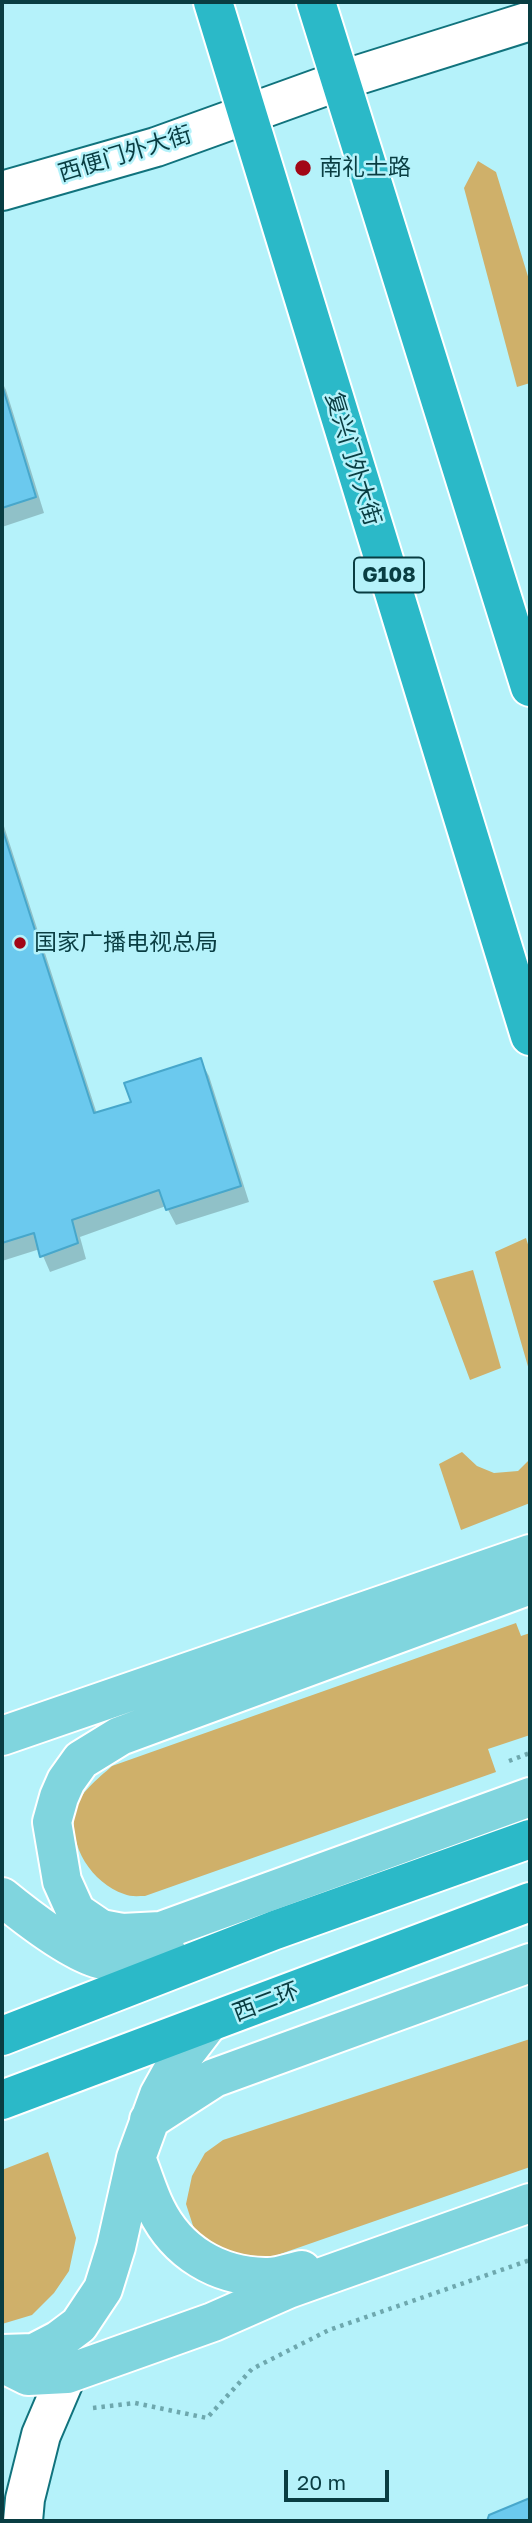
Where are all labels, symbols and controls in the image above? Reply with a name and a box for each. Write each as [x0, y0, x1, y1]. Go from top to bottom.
street label: 西便门外大街 [55, 121, 195, 187]
place label: 南礼士路 [319, 154, 411, 182]
marker: 南礼士路 [293, 158, 313, 178]
street label: 复兴门外大街 [320, 389, 386, 529]
road number: G108 [354, 558, 424, 592]
place label: 国家广播电视总局 [34, 929, 218, 957]
marker: 国家广播电视总局 [12, 935, 28, 951]
street label: 西二环 [229, 1977, 303, 2027]
scale bar [287, 2456, 392, 2500]
text: 20 m [297, 2469, 346, 2495]

